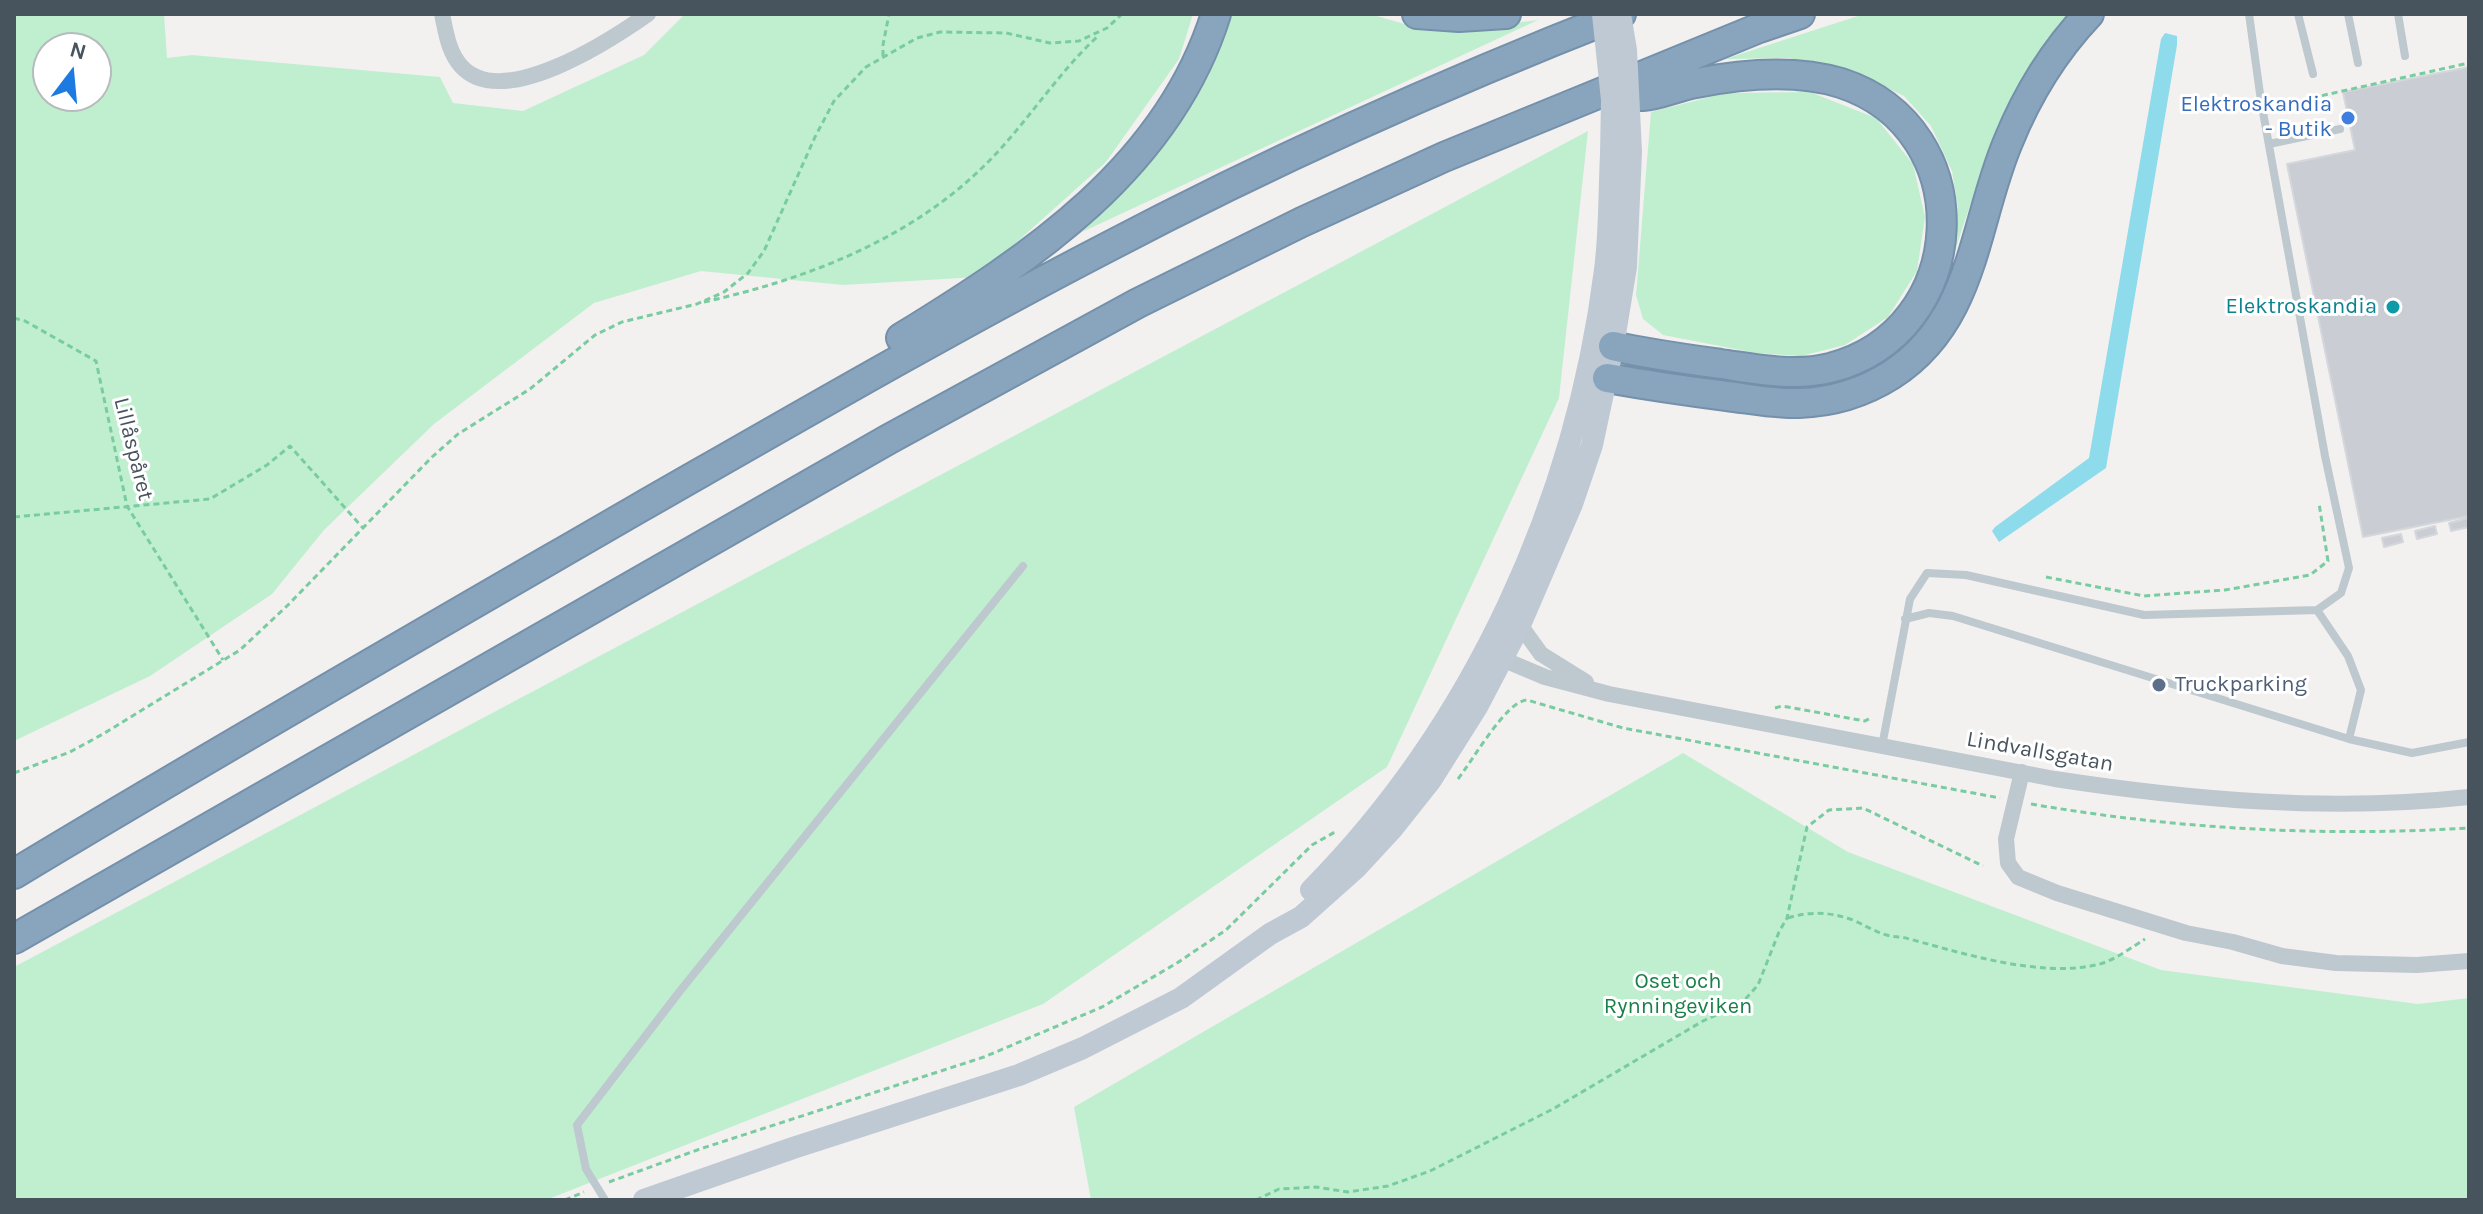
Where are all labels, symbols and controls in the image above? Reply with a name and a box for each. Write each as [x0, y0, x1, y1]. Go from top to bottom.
north arrow [32, 32, 112, 112]
text: N [67, 36, 89, 66]
place label: Elektroskandia - Butik [2180, 92, 2332, 144]
marker: Elektroskandia - Butik [2339, 109, 2357, 127]
place label: Elektroskandia [2225, 294, 2377, 320]
marker: Elektroskandia [2384, 298, 2402, 316]
street label: Lillåspåret [107, 395, 159, 503]
place label: Truckparking [2175, 672, 2307, 698]
marker: Truckparking [2150, 676, 2168, 694]
street label: Lindvallsgatan [1965, 726, 2115, 778]
park label: Oset och Rynningeviken [1604, 969, 1752, 1020]

